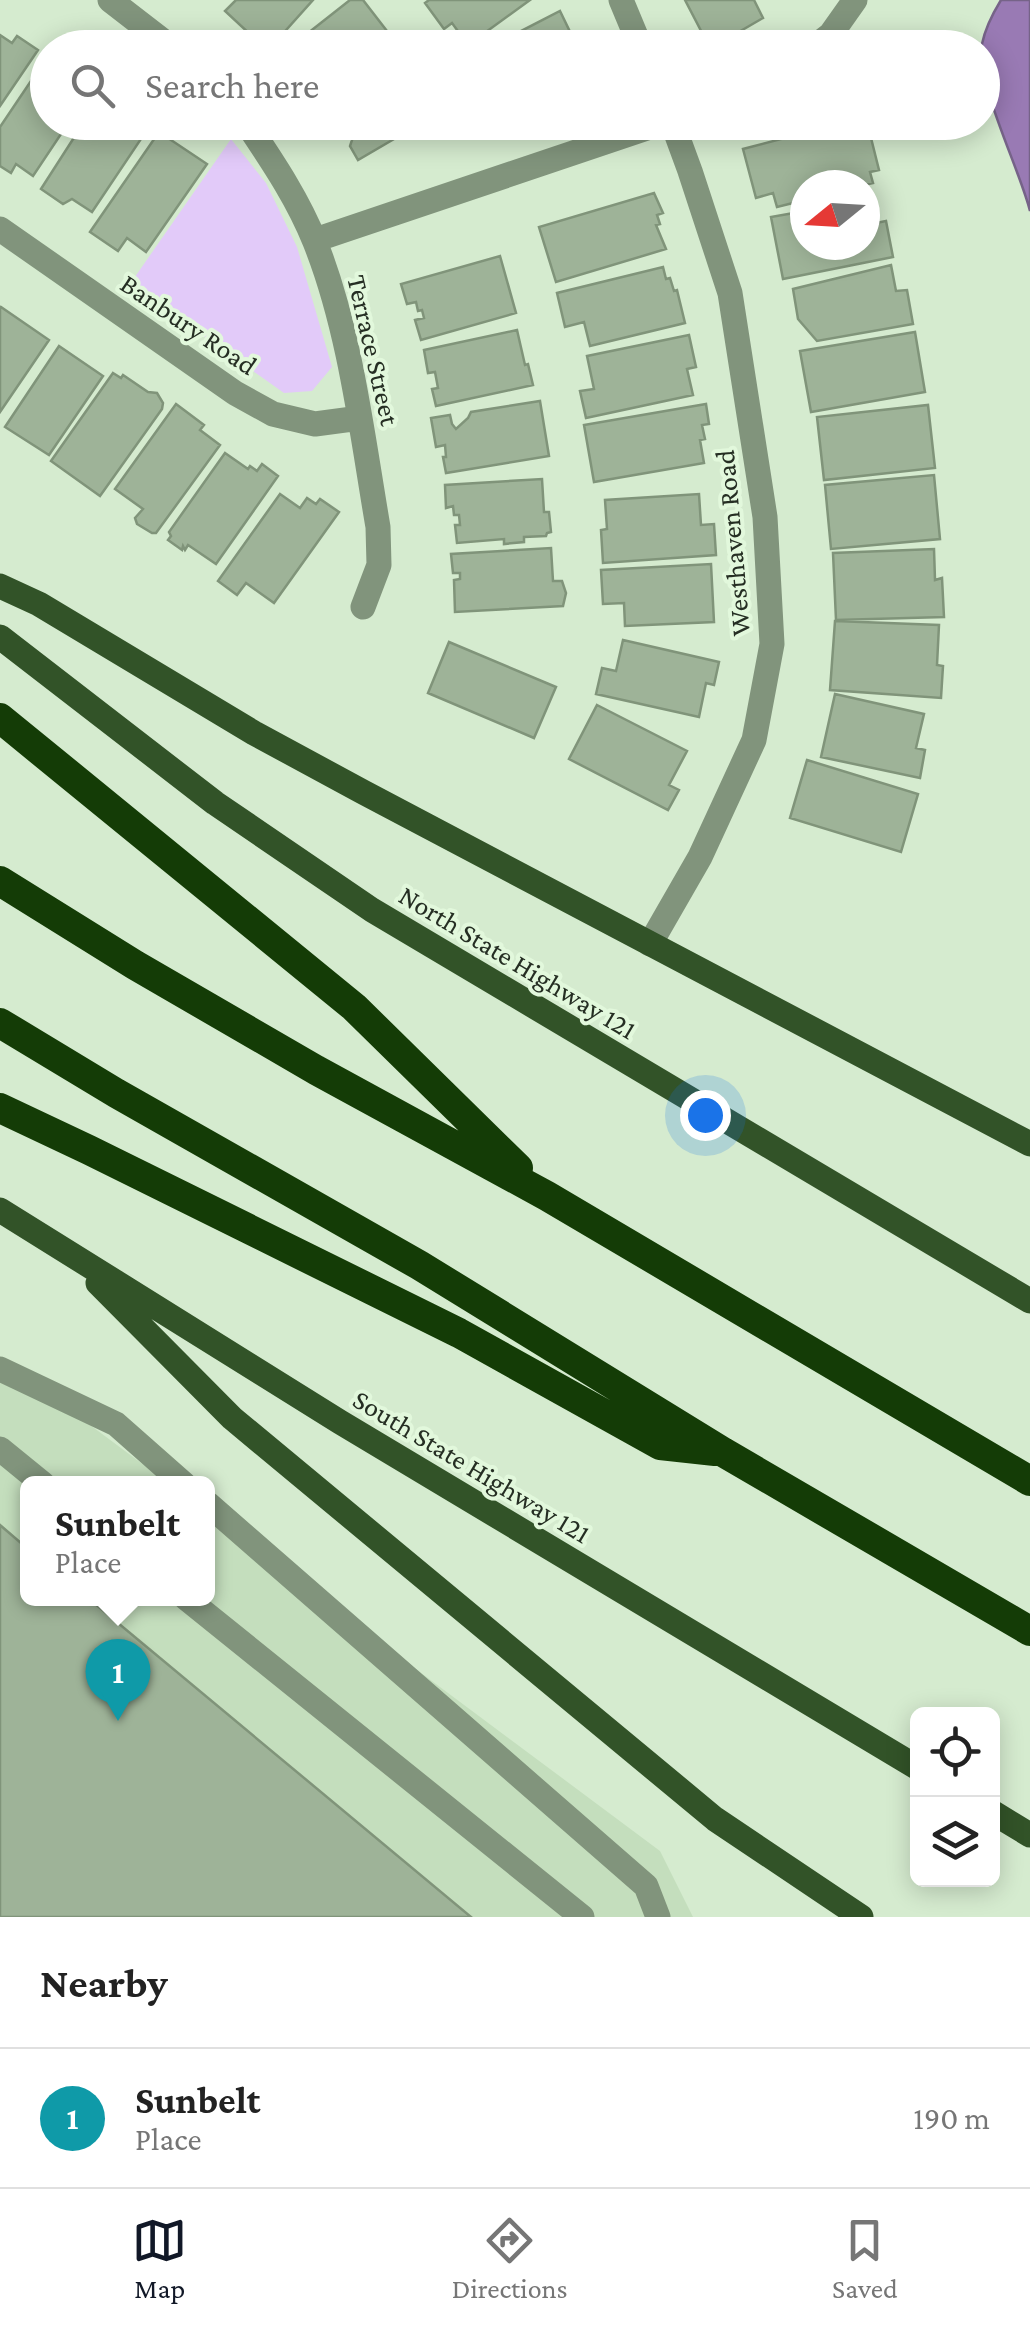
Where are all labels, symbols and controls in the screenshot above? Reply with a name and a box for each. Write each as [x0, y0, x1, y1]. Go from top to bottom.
search box [30, 30, 1000, 140]
icon: search [65, 58, 120, 113]
text: Search here [145, 64, 319, 106]
north arrow [790, 170, 880, 260]
street label: Banbury Road [115, 268, 263, 381]
street label: Terrace Street [341, 272, 406, 429]
street label: Westhaven Road [709, 448, 756, 637]
street label: North State Highway 121 [394, 879, 642, 1046]
your location [680, 1090, 731, 1141]
street label: South State Highway 121 [348, 1383, 596, 1549]
popup [20, 1476, 215, 1606]
text: Sunbelt [55, 1502, 180, 1544]
text: Place [55, 1544, 121, 1580]
pin: 1 [86, 1638, 150, 1721]
map controls [910, 1707, 1000, 1887]
button: locate [910, 1707, 1000, 1797]
button: layers [910, 1797, 1000, 1887]
text: Nearby [40, 1959, 168, 2006]
text: Sunbelt [135, 2079, 260, 2121]
text: 1 [67, 2100, 78, 2136]
text: 190 m [913, 2100, 990, 2136]
text: Place [135, 2121, 201, 2157]
tab: Map [132, 2213, 187, 2304]
tab: Directions [452, 2213, 568, 2304]
tab: Saved [832, 2213, 898, 2304]

